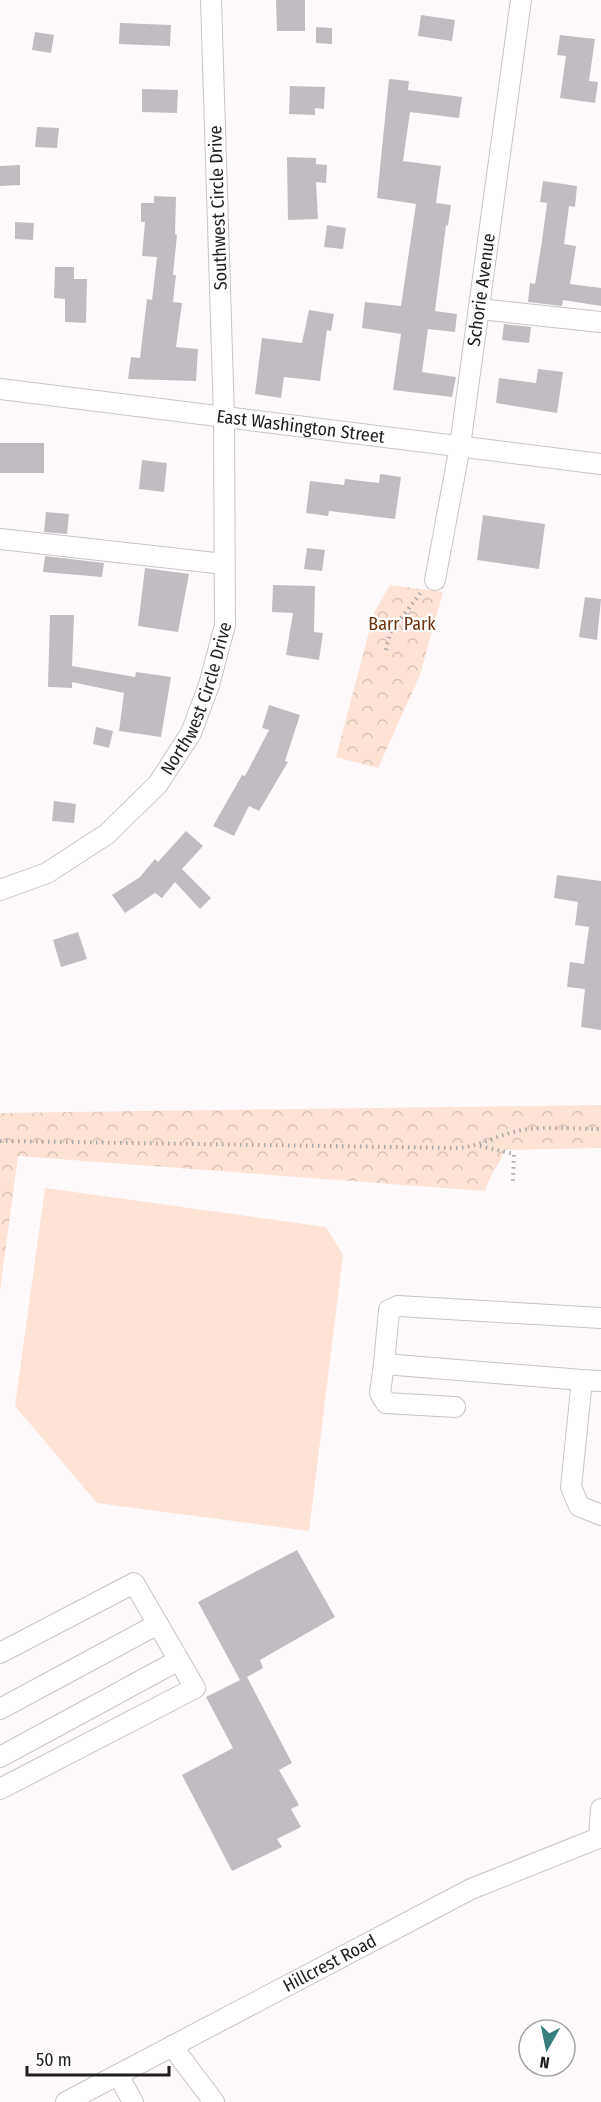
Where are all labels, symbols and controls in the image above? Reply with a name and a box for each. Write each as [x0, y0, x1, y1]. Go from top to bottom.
street label: Southwest Circle Drive [204, 125, 232, 291]
street label: Schorie Avenue [463, 232, 500, 348]
street label: East Washington Street [215, 405, 386, 448]
park label: Barr Park [368, 613, 436, 635]
street label: Northwest Circle Drive [156, 619, 236, 779]
street label: Hillcrest Road [279, 1930, 380, 1997]
north arrow [517, 2018, 577, 2078]
scale bar [27, 2039, 170, 2077]
text: 50 m [36, 2049, 72, 2071]
text: N [539, 2052, 551, 2072]

